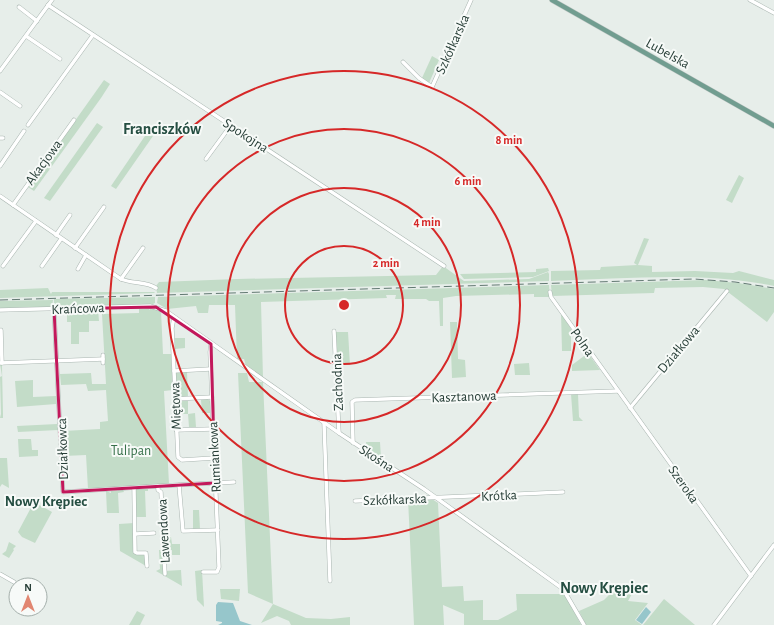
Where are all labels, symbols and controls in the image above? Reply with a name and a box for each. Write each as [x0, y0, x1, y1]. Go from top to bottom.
street label: Szkółkarska [434, 12, 472, 76]
street label: Lubelska [643, 36, 692, 72]
street label: Spokojna [220, 116, 271, 156]
district label: Franciszków [123, 121, 202, 137]
text: 8 min [496, 134, 522, 146]
street label: Akacjowa [23, 137, 65, 188]
text: 6 min [455, 175, 481, 187]
text: 4 min [413, 216, 441, 228]
text: 2 min [373, 257, 399, 269]
centre of rings [337, 298, 351, 312]
street label: Krańcowa [51, 301, 105, 317]
street label: Działkowa [655, 323, 703, 376]
street label: Polna [568, 326, 597, 360]
street label: Zachodnia [330, 352, 346, 411]
street label: Miętowa [168, 381, 184, 430]
street label: Kasztanowa [431, 389, 497, 405]
street label: Działkowca [55, 417, 71, 480]
street label: Rumiankowa [206, 421, 224, 493]
street label: Skośna [357, 443, 397, 475]
park label: Tulipan [111, 444, 151, 458]
street label: Szeroka [665, 463, 701, 506]
street label: Krótka [481, 488, 518, 504]
street label: Szkółkarska [363, 492, 428, 508]
district label: Nowy Krępiec [5, 494, 87, 509]
street label: Lawendowa [155, 498, 173, 564]
north arrow [8, 577, 48, 617]
district label: Nowy Krępiec [560, 580, 648, 597]
text: N [24, 582, 32, 593]

